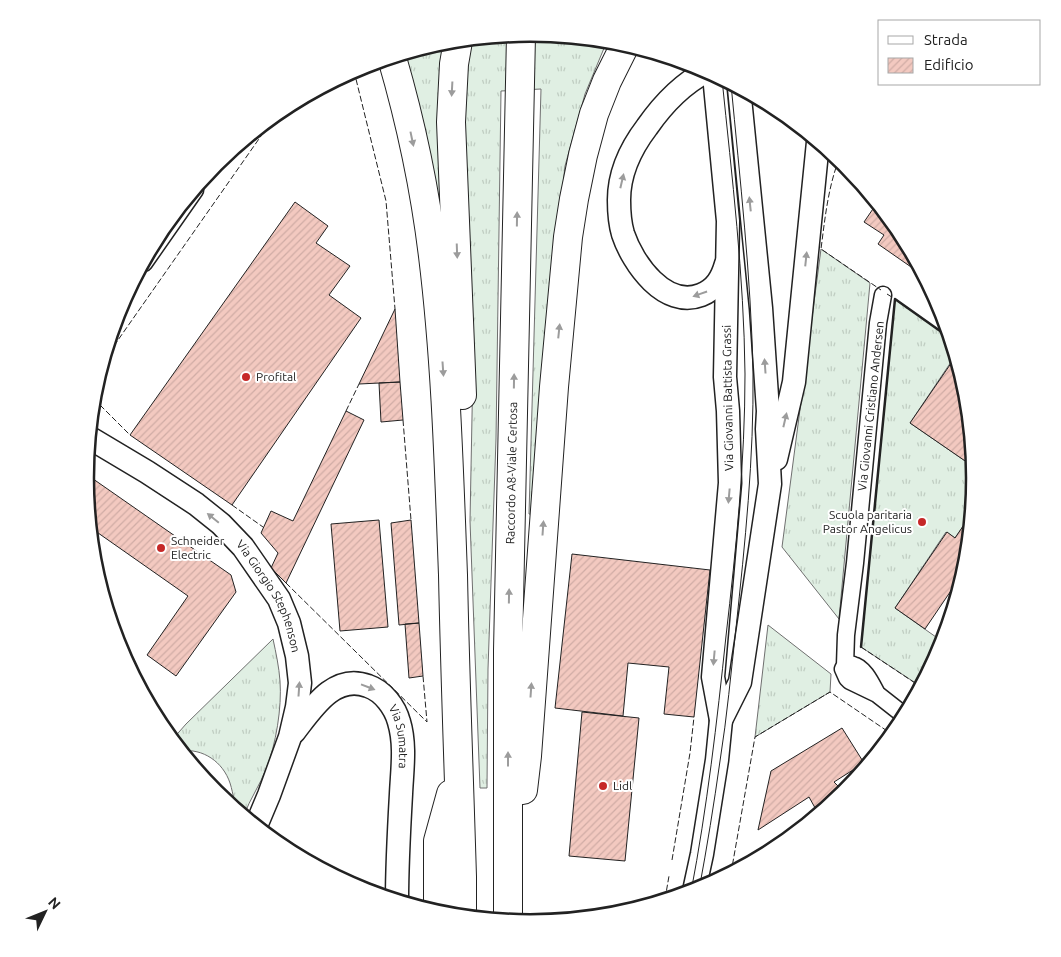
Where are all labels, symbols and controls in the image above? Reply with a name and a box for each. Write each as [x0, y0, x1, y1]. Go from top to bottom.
legend [878, 20, 1041, 85]
text: Strada [924, 31, 968, 48]
text: Edificio [924, 56, 973, 73]
one-way arrow [448, 81, 456, 97]
one-way arrow [409, 132, 417, 148]
one-way arrow [618, 174, 626, 189]
one-way arrow [746, 196, 754, 212]
one-way arrow [514, 211, 522, 227]
one-way arrow [453, 244, 461, 260]
one-way arrow [802, 251, 810, 267]
one-way arrow [692, 291, 707, 299]
street label: Via Giovanni Cristiano Andersen [855, 320, 886, 492]
one-way arrow [556, 323, 564, 339]
street label: Via Giovanni Battista Grassi [720, 325, 735, 471]
one-way arrow [760, 358, 768, 374]
one-way arrow [439, 362, 447, 378]
place label: Profital [256, 370, 296, 383]
marker: Profital [240, 371, 252, 383]
one-way arrow [510, 373, 518, 389]
street label: Raccordo A8-Viale Certosa [503, 402, 519, 544]
one-way arrow [781, 412, 789, 427]
one-way arrow [724, 488, 732, 504]
place label: Scuola paritaria Pastor Angelicus [823, 508, 912, 535]
one-way arrow [207, 513, 220, 524]
marker: Scuola paritaria Pastor Angelicus [916, 516, 928, 528]
one-way arrow [540, 520, 548, 536]
place label: Schneider Electric [171, 534, 225, 561]
street label: Via Giorgio Stephenson [234, 537, 303, 654]
marker: Schneider Electric [155, 542, 167, 554]
one-way arrow [505, 588, 513, 604]
one-way arrow [710, 650, 718, 666]
one-way arrow [295, 680, 303, 696]
one-way arrow [528, 682, 536, 698]
one-way arrow [361, 683, 375, 691]
street label: Via Sumatra [386, 702, 410, 769]
one-way arrow [504, 751, 512, 767]
place label: Lidl [613, 779, 632, 792]
marker: Lidl [597, 780, 609, 792]
north arrow [20, 887, 70, 937]
text: N [45, 894, 64, 912]

